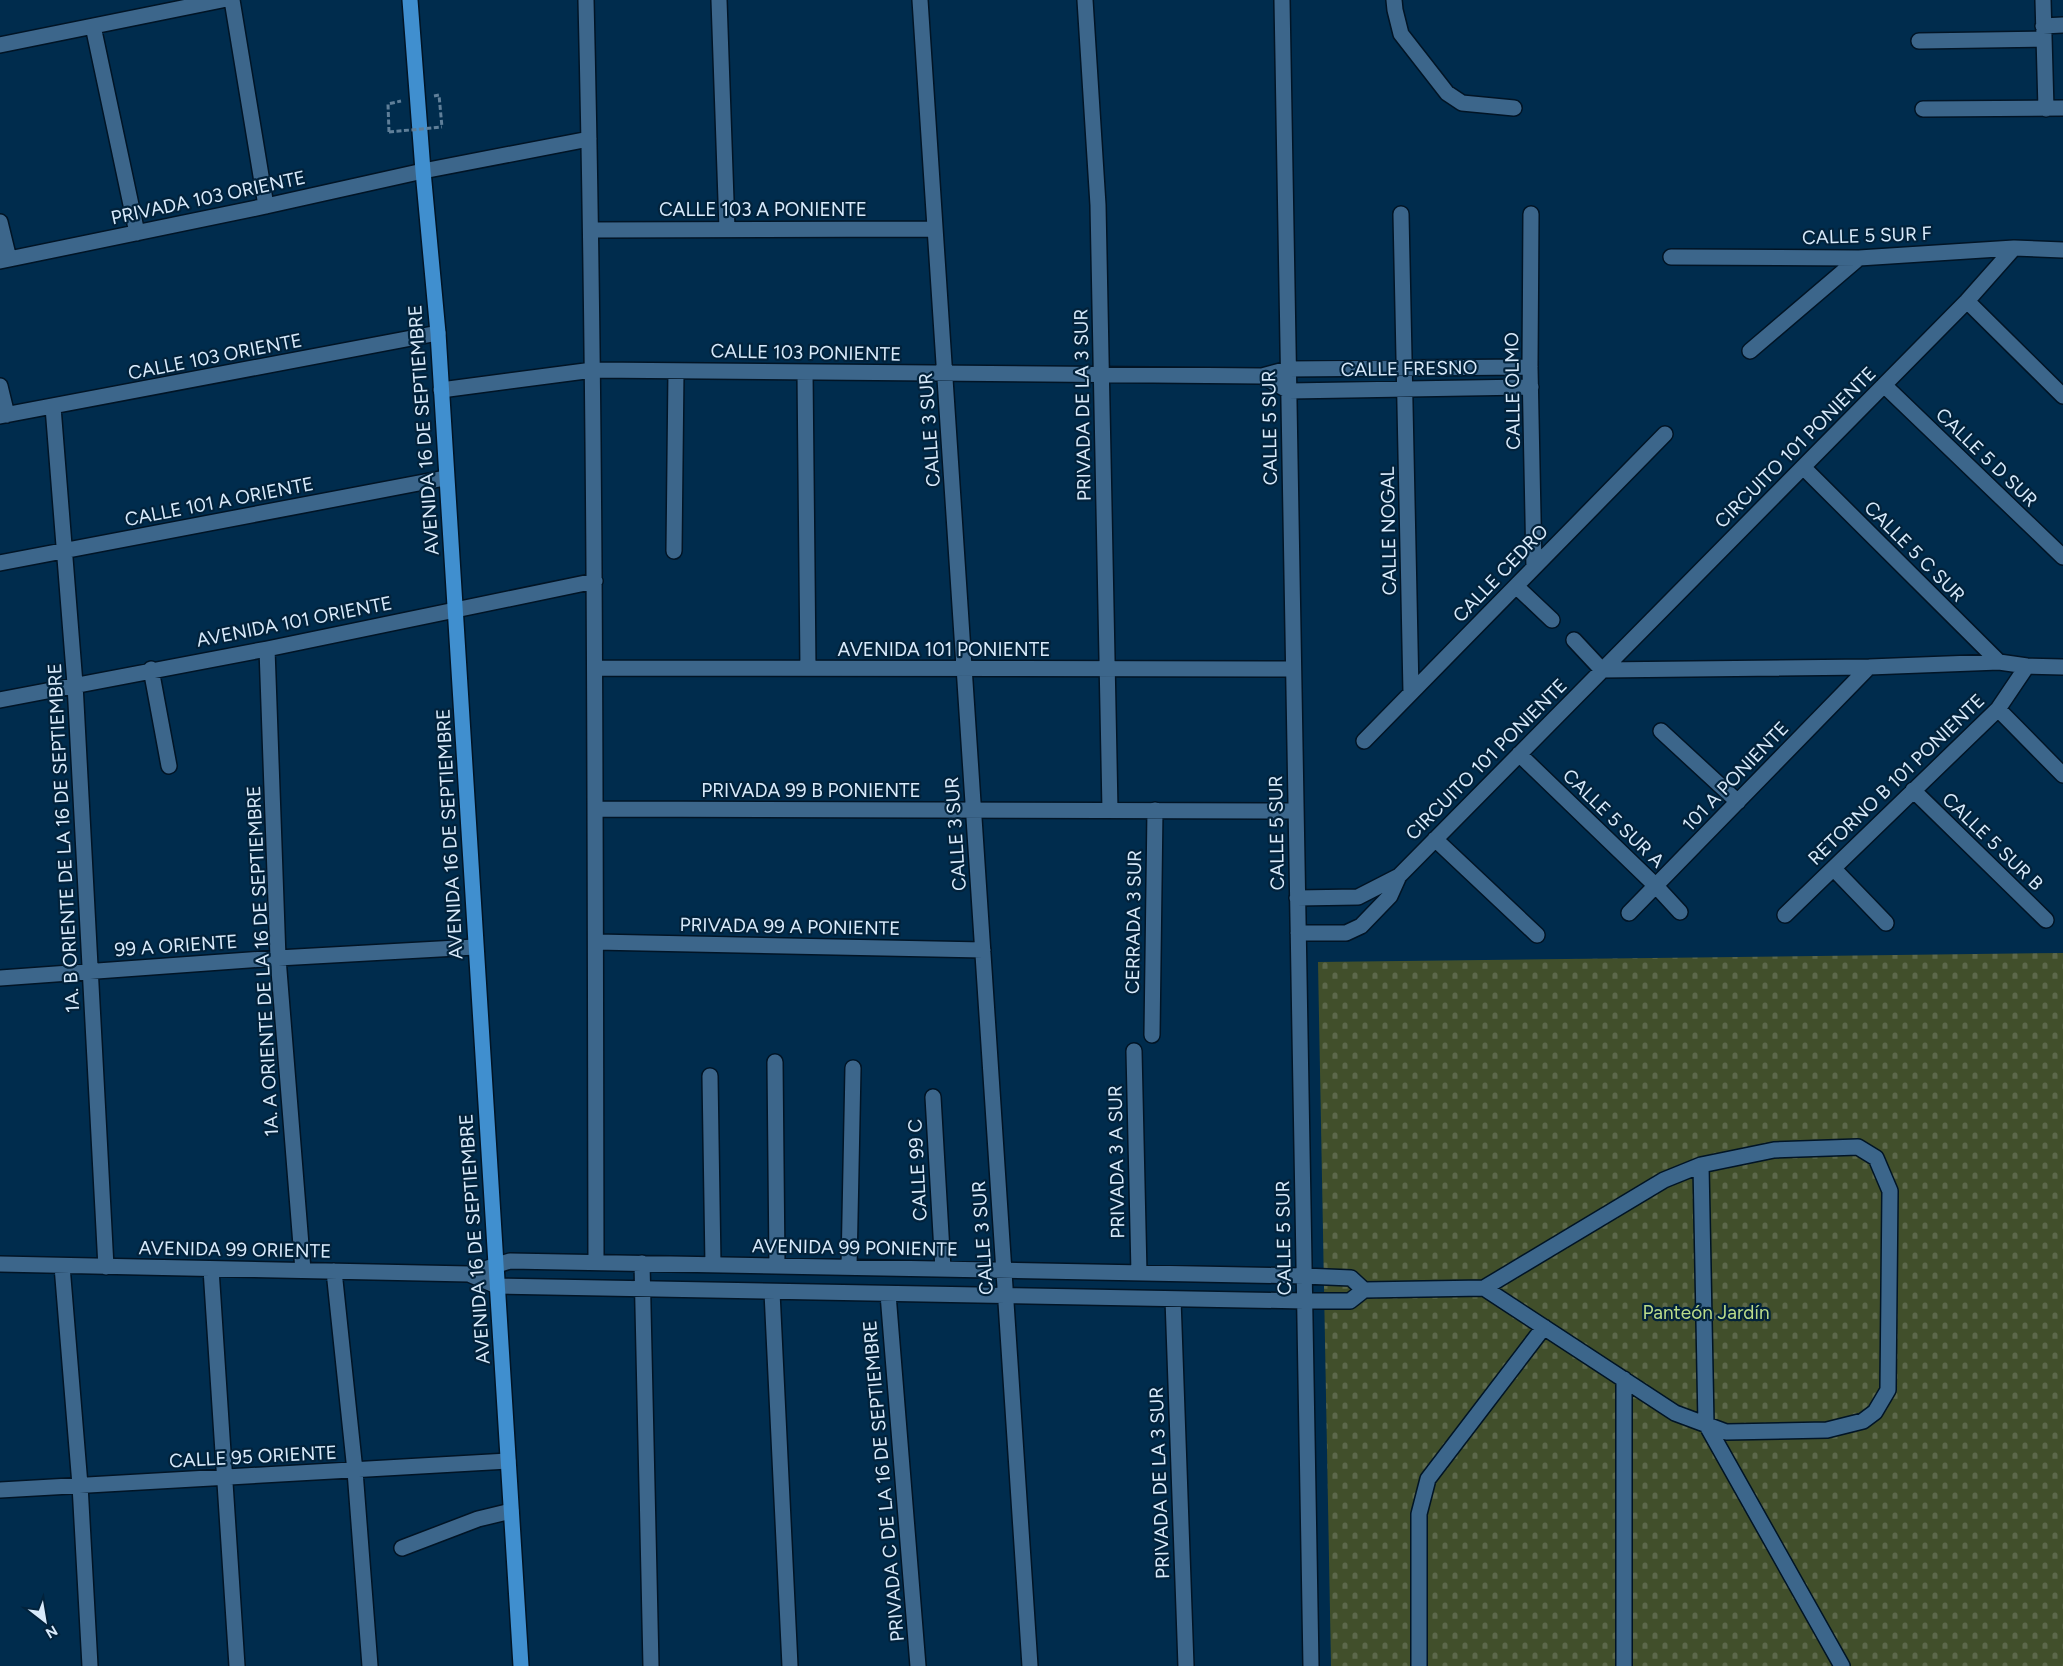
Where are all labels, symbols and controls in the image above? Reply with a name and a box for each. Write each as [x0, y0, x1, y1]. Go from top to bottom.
street label: PRIVADA 103 ORIENTE [109, 166, 308, 229]
street label: CALLE 103 A PONIENTE [659, 198, 867, 221]
street label: CALLE 5 SUR F [1802, 222, 1932, 249]
street label: AVENIDA 16 DE SEPTIEMBRE [403, 304, 444, 556]
street label: PRIVADA DE LA 3 SUR [1069, 309, 1096, 501]
street label: CALLE 103 ORIENTE [126, 328, 304, 385]
street label: CALLE OLMO [1500, 332, 1525, 450]
street label: CALLE 103 PONIENTE [711, 339, 901, 366]
street label: CALLE FRESNO [1340, 356, 1478, 381]
street label: CIRCUITO 101 PONIENTE [1710, 362, 1881, 533]
street label: CALLE 5 SUR [1257, 370, 1282, 486]
street label: CALLE 3 SUR [914, 372, 945, 488]
street label: CALLE 5 D SUR [1931, 403, 2042, 512]
street label: CALLE NOGAL [1376, 466, 1401, 596]
street label: CALLE 101 A ORIENTE [123, 472, 315, 531]
street label: CALLE 5 C SUR [1859, 496, 1970, 607]
street label: CALLE CEDRO [1448, 520, 1553, 627]
street label: AVENIDA 101 ORIENTE [194, 591, 394, 652]
street label: AVENIDA 101 PONIENTE [838, 638, 1050, 661]
street label: 1A. B ORIENTE DE LA 16 DE SEPTIEMBRE [43, 663, 84, 1013]
street label: CIRCUITO 101 PONIENTE [1401, 674, 1572, 845]
street label: RETORNO B 101 PONIENTE [1803, 689, 1989, 870]
street label: AVENIDA 16 DE SEPTIEMBRE [431, 708, 468, 960]
street label: 101 A PONIENTE [1677, 717, 1793, 836]
street label: CALLE 5 SUR A [1558, 764, 1669, 873]
street label: CALLE 5 SUR [1264, 775, 1289, 891]
street label: CALLE 3 SUR [940, 776, 971, 892]
street label: PRIVADA 99 B PONIENTE [701, 779, 921, 802]
street label: 1A. A ORIENTE DE LA 16 DE SEPTIEMBRE [242, 785, 283, 1137]
street label: CALLE 5 SUR B [1937, 788, 2048, 895]
street label: CERRADA 3 SUR [1121, 850, 1146, 994]
street label: PRIVADA 99 A PONIENTE [679, 913, 901, 940]
street label: 99 A ORIENTE [114, 930, 238, 961]
street label: PRIVADA 3 A SUR [1104, 1085, 1129, 1239]
street label: AVENIDA 16 DE SEPTIEMBRE [454, 1113, 495, 1365]
street label: CALLE 99 C [903, 1118, 932, 1222]
street label: CALLE 3 SUR [967, 1180, 998, 1296]
street label: CALLE 5 SUR [1271, 1180, 1296, 1296]
street label: AVENIDA 99 PONIENTE [752, 1234, 958, 1261]
street label: AVENIDA 99 ORIENTE [138, 1236, 331, 1263]
park label: Panteón Jardín [1643, 1301, 1769, 1324]
street label: PRIVADA C DE LA 16 DE SEPTIEMBRE [858, 1319, 909, 1643]
street label: PRIVADA DE LA 3 SUR [1145, 1386, 1174, 1580]
street label: CALLE 95 ORIENTE [168, 1441, 338, 1472]
north arrow [20, 1596, 70, 1646]
text: N [42, 1622, 60, 1642]

